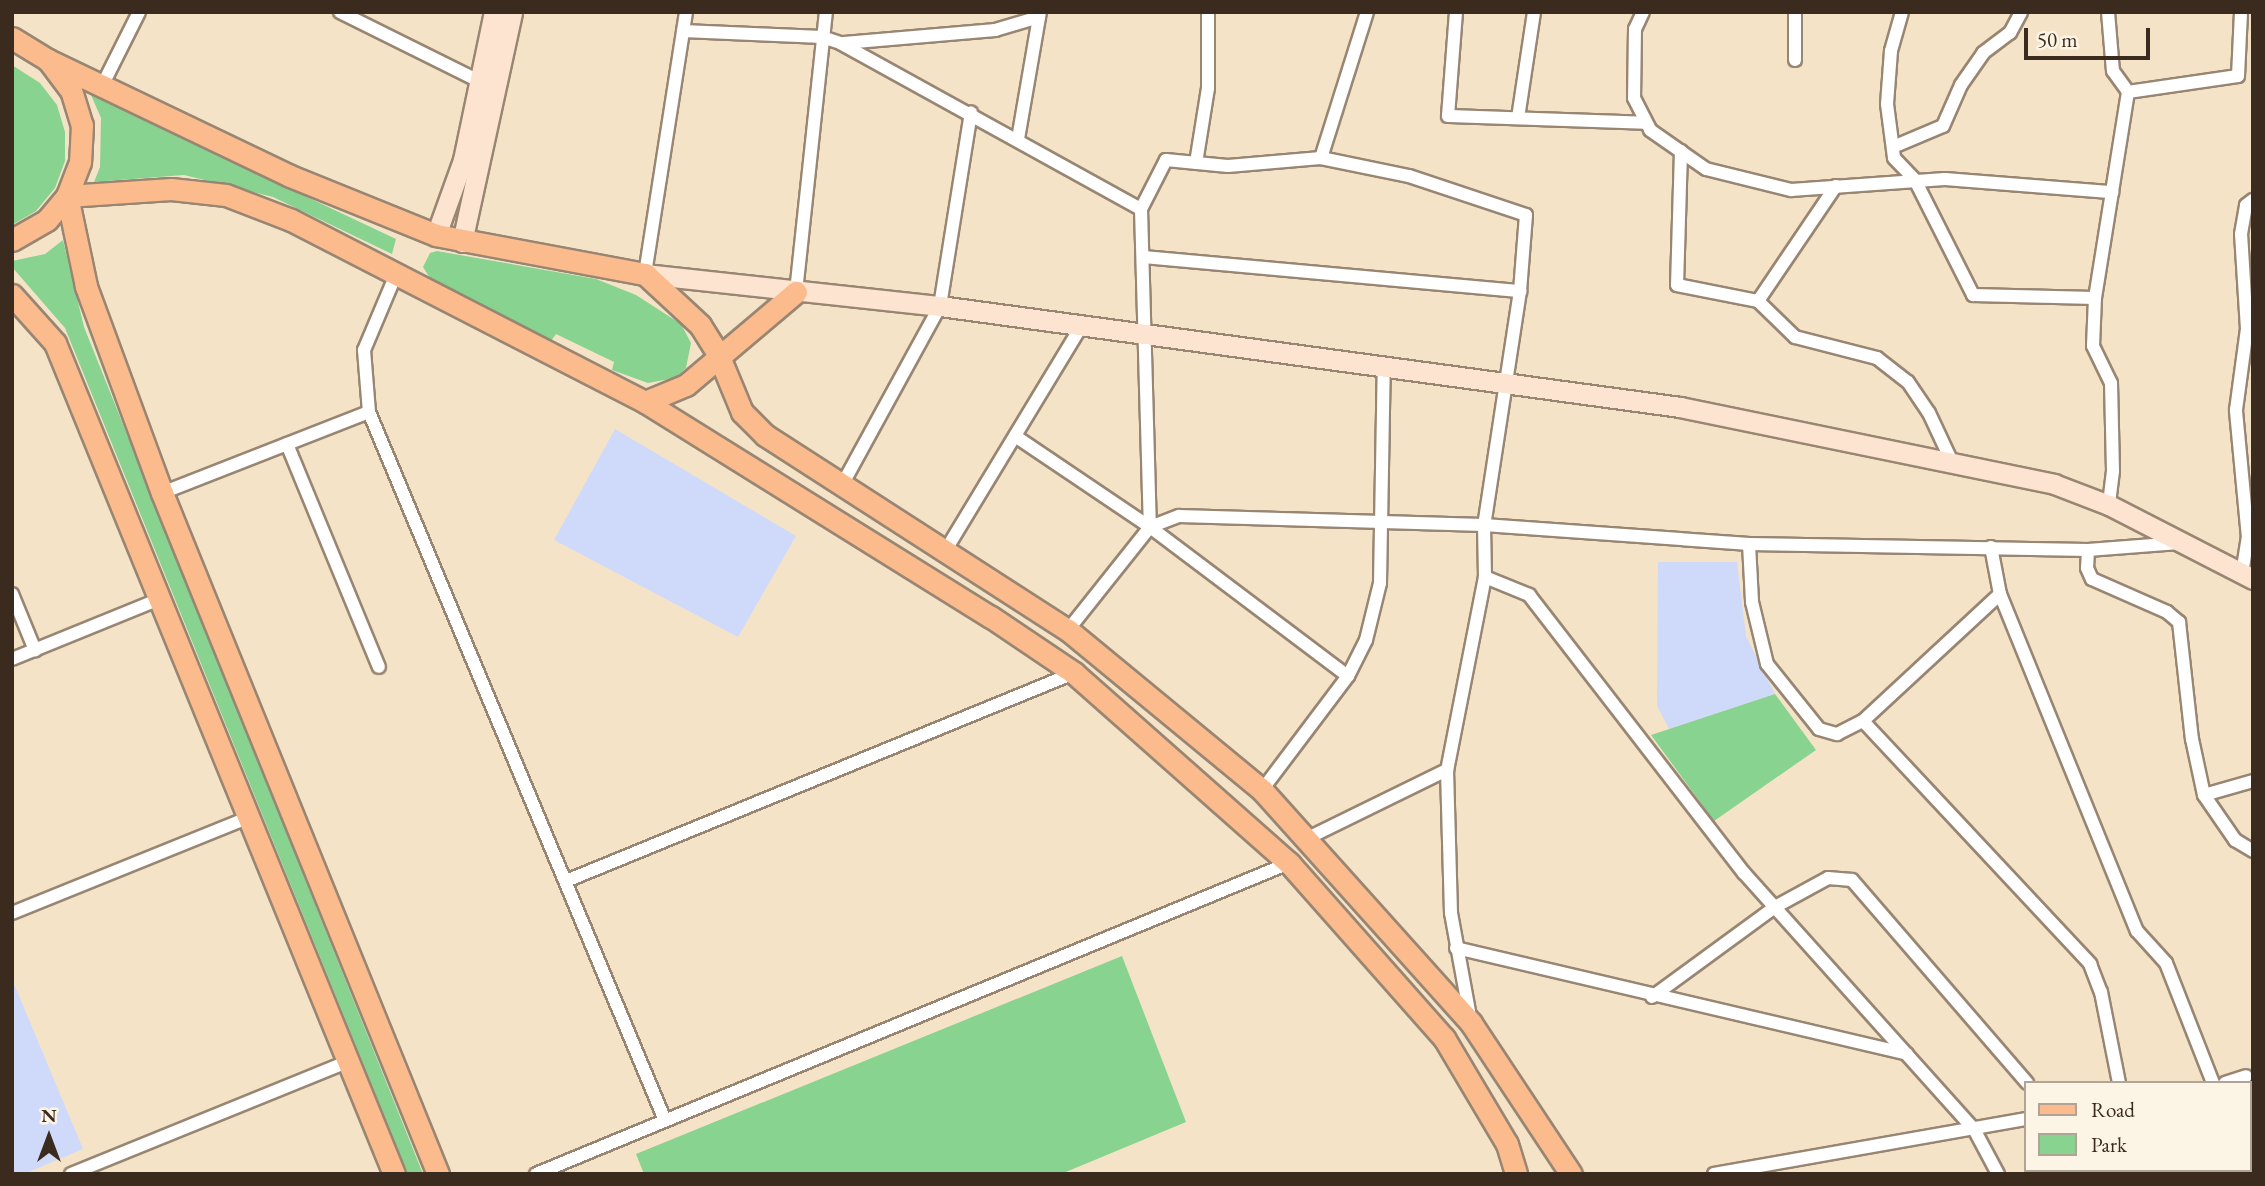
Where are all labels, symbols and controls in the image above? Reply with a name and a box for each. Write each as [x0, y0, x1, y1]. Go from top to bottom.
scale bar [2027, 14, 2153, 58]
text: 50 m [2037, 26, 2078, 53]
legend [2024, 1081, 2251, 1172]
text: Road [2091, 1096, 2135, 1123]
north arrow [14, 1102, 84, 1172]
text: N [41, 1103, 57, 1128]
text: Park [2091, 1131, 2127, 1158]

